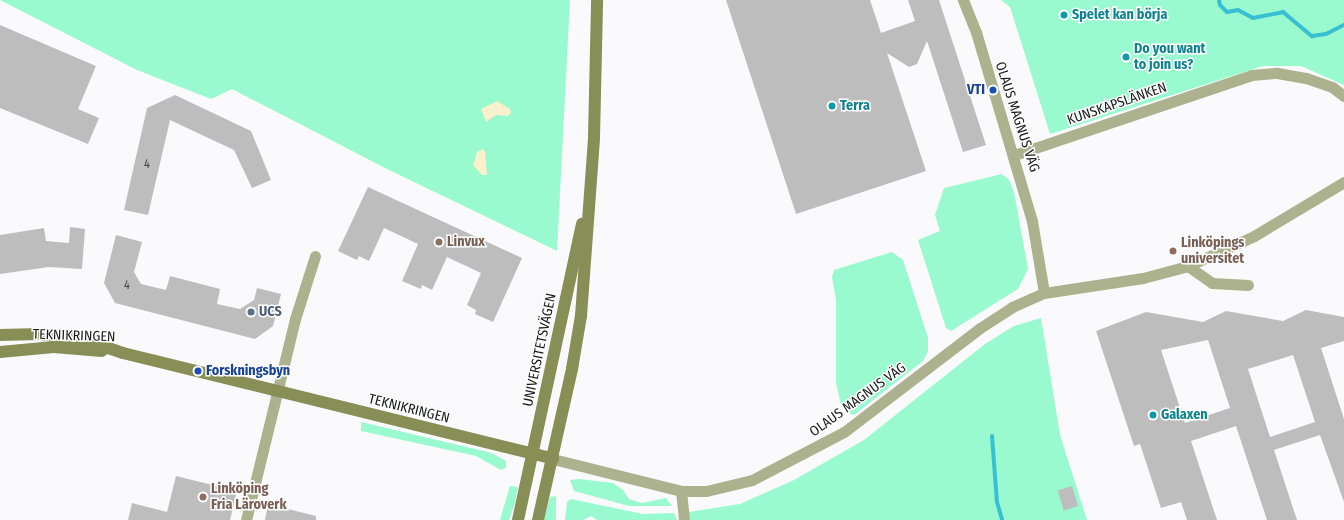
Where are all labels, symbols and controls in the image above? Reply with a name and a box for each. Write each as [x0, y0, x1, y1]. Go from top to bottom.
place label: Spelet kan börja [1072, 7, 1167, 23]
marker: Spelet kan börja [1059, 10, 1069, 20]
place label: Do you want to join us? [1134, 41, 1206, 74]
marker: Do you want to join us? [1121, 52, 1131, 62]
street label: OLAUS MAGNUS VÄG [991, 60, 1043, 174]
street label: KUNSKAPSLÄNKEN [1065, 79, 1169, 129]
place label: VTI [967, 82, 985, 98]
marker: VTI [988, 85, 998, 95]
place label: Terra [840, 98, 870, 114]
marker: Terra [827, 101, 837, 111]
house number: 4 [144, 158, 150, 172]
place label: Linvux [447, 234, 485, 250]
place label: Linköpings universitet [1181, 235, 1244, 268]
marker: Linvux [434, 237, 444, 247]
marker: Linköpings universitet [1168, 246, 1178, 256]
house number: 4 [124, 279, 130, 293]
street label: UNIVERSITETSVÄGEN [520, 292, 560, 408]
place label: UCS [259, 304, 282, 320]
marker: UCS [246, 307, 256, 317]
street label: TEKNIKRINGEN [32, 326, 116, 346]
street label: OLAUS MAGNUS VÄG [807, 359, 909, 441]
place label: Forskningsbyn [206, 363, 290, 379]
marker: Forskningsbyn [193, 366, 203, 376]
street label: TEKNIKRINGEN [367, 391, 451, 427]
place label: Galaxen [1161, 407, 1208, 423]
marker: Galaxen [1148, 410, 1158, 420]
place label: Linköping Fria Läroverk [211, 481, 287, 514]
marker: Linköping Fria Läroverk [198, 492, 208, 502]

